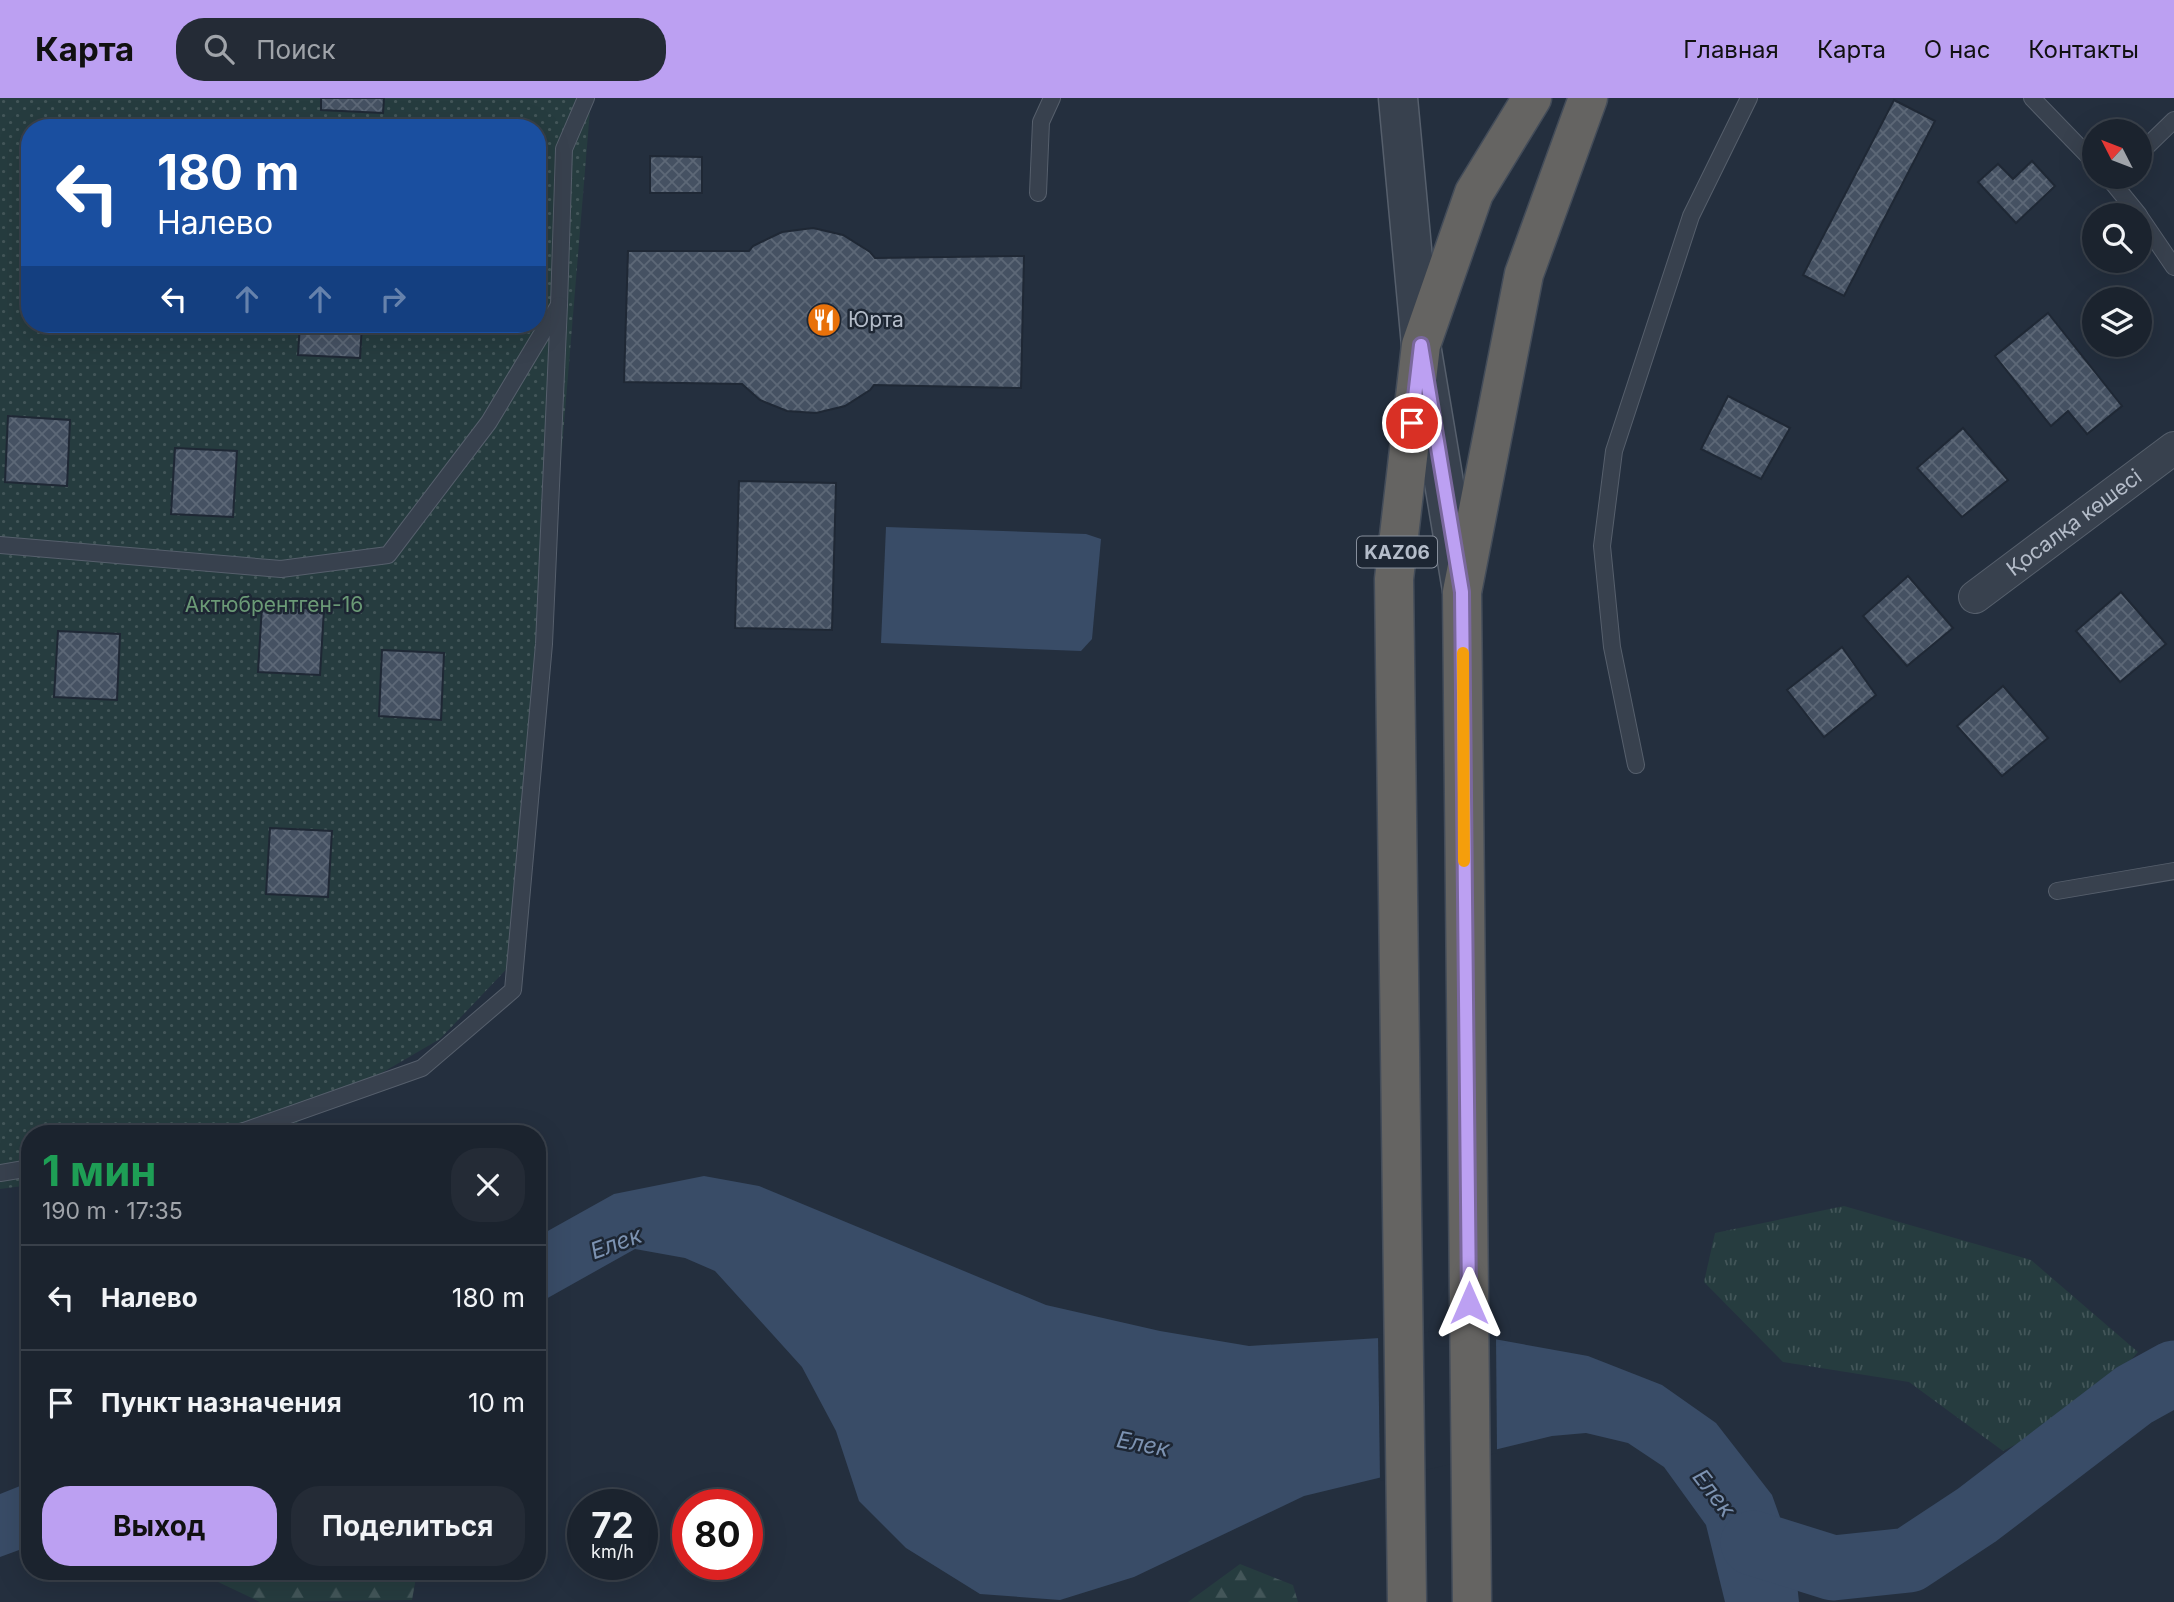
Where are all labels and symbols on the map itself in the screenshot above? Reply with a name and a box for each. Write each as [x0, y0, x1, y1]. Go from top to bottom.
north arrow [2082, 119, 2152, 189]
restaurant icon: Юрта [805, 301, 843, 339]
place label: Юрта [848, 307, 904, 332]
pin [1382, 393, 1442, 453]
street label: Қосалқа көшесі [2001, 464, 2146, 581]
road number: KАZ06 [1357, 536, 1437, 568]
park label: Актюбрентген-16 [185, 592, 363, 617]
water label: Елек [586, 1220, 647, 1265]
position arrow [1432, 1266, 1506, 1340]
water label: Елек [1114, 1425, 1173, 1463]
water label: Елек [1687, 1464, 1742, 1524]
speed limit sign: 80 [672, 1489, 763, 1580]

